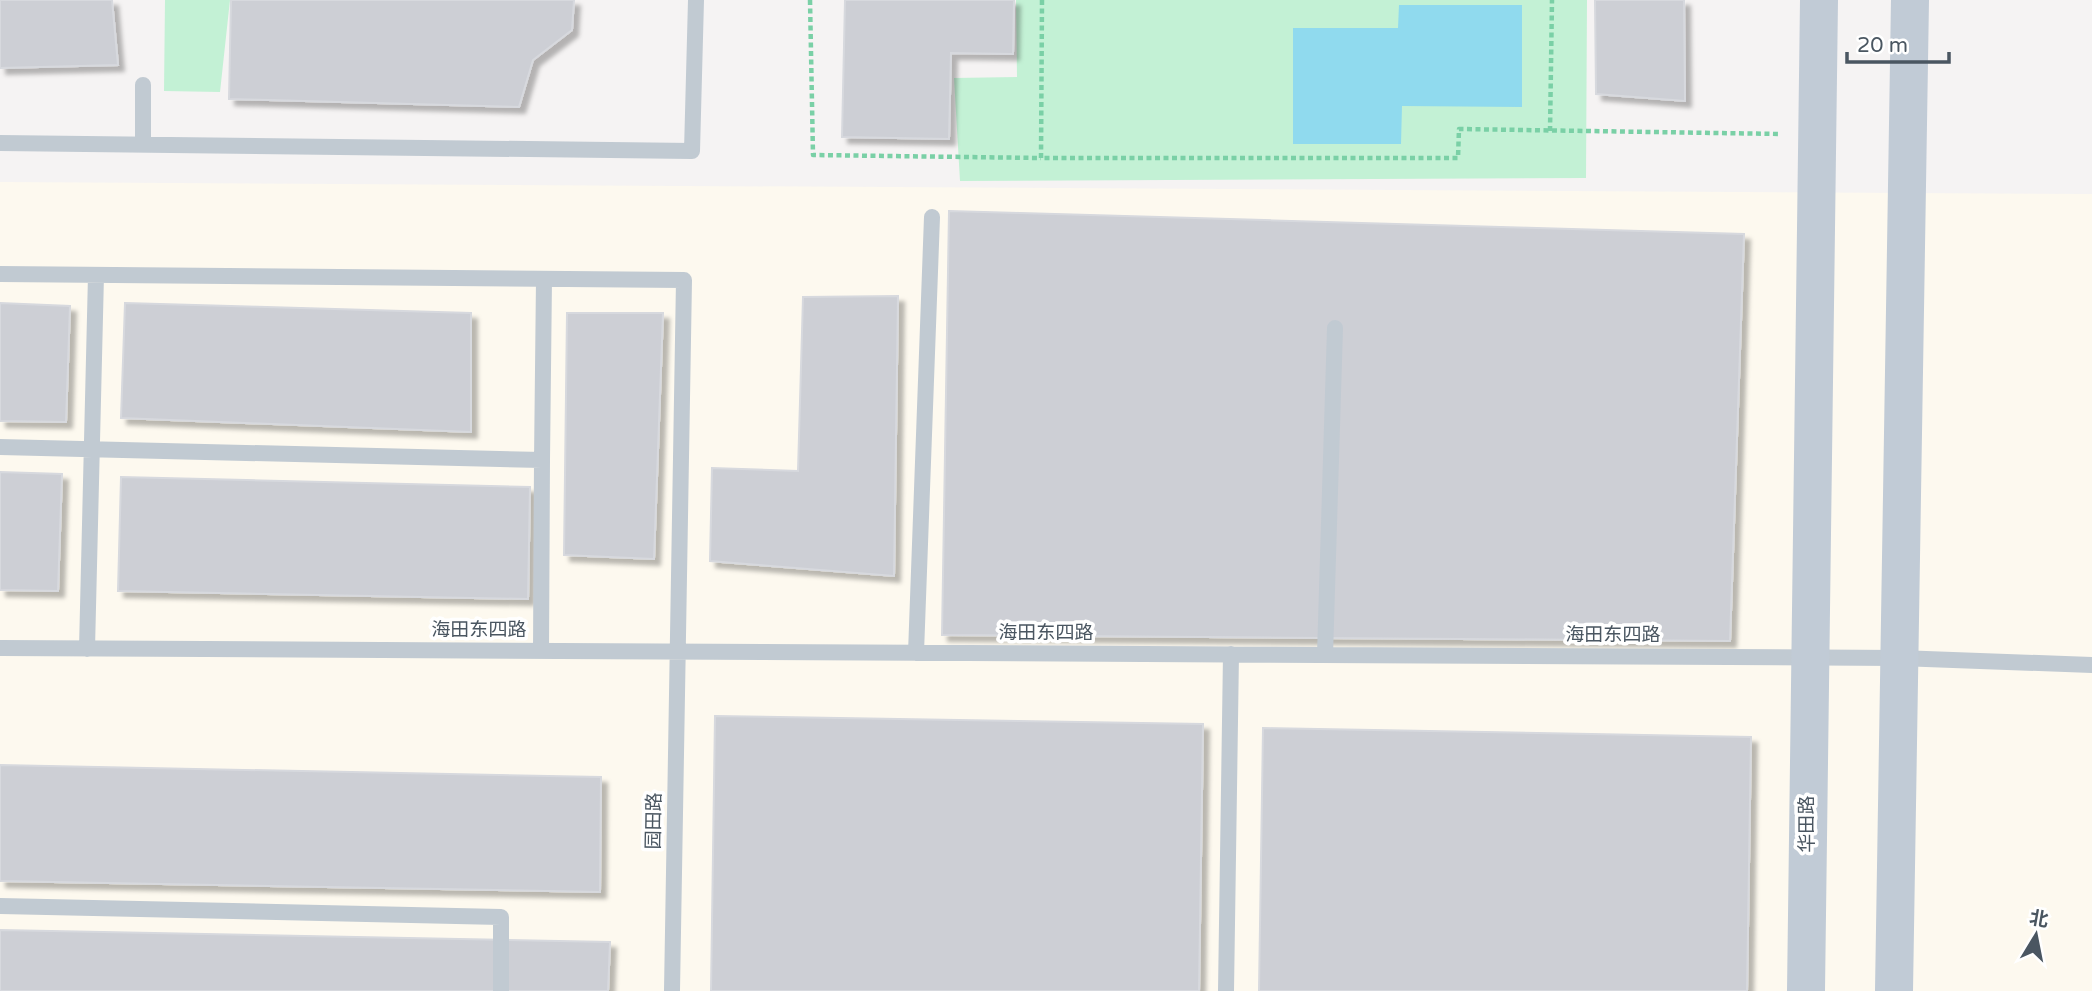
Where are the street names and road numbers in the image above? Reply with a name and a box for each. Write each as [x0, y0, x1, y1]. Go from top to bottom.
street label: 海田东四路 [431, 619, 527, 641]
street label: 海田东四路 [998, 622, 1094, 644]
street label: 海田东四路 [1565, 624, 1661, 646]
street label: 园田路 [643, 792, 665, 850]
street label: 华田路 [1796, 795, 1818, 853]

